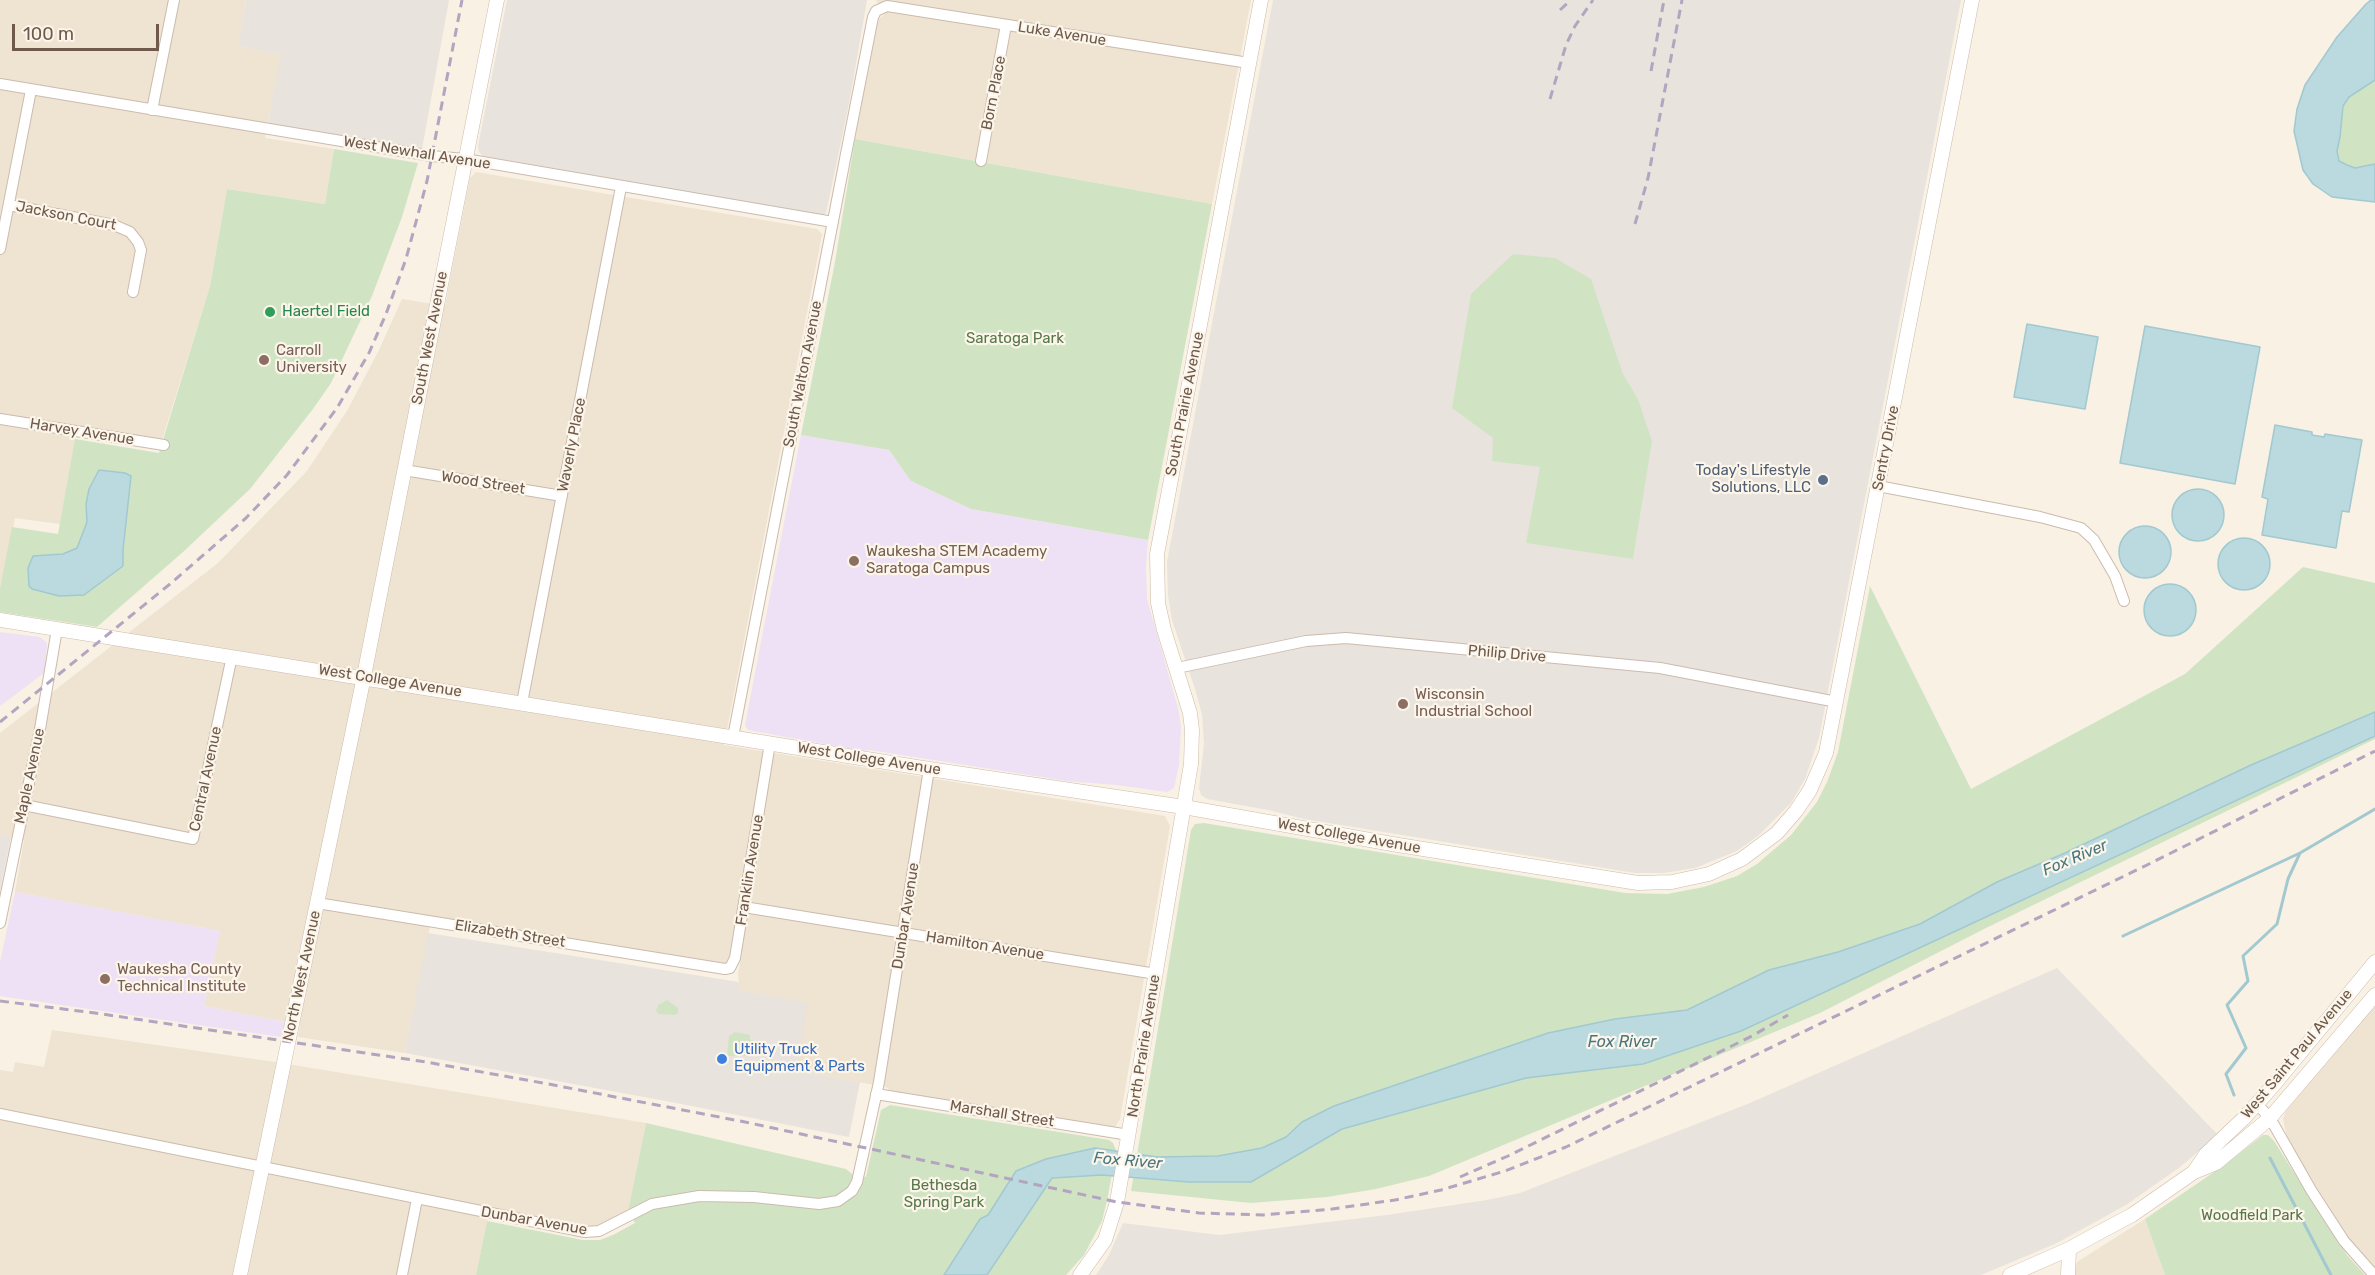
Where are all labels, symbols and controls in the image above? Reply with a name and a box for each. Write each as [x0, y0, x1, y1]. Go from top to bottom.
scale bar [15, 12, 162, 50]
street label: Luke Avenue [1017, 18, 1107, 50]
text: 100 m [23, 23, 74, 45]
street label: Born Place [978, 54, 1010, 132]
street label: West Newhall Avenue [342, 132, 492, 174]
street label: Jackson Court [14, 197, 118, 235]
street label: South West Avenue [408, 270, 452, 406]
street label: South Walton Avenue [780, 299, 826, 449]
place label: Haertel Field [282, 303, 370, 321]
marker: Haertel Field [263, 305, 277, 319]
park label: Saratoga Park [966, 330, 1064, 348]
street label: South Prairie Avenue [1162, 330, 1208, 478]
place label: Carroll University [276, 342, 347, 377]
marker: Carroll University [257, 353, 271, 367]
street label: Waverly Place [554, 396, 590, 494]
street label: Sentry Drive [1869, 404, 1903, 492]
street label: Harvey Avenue [29, 415, 135, 449]
place label: Today's Lifestyle Solutions, LLC [1696, 462, 1811, 497]
street label: Wood Street [440, 467, 526, 499]
marker: Today's Lifestyle Solutions, LLC [1816, 473, 1830, 487]
place label: Waukesha STEM Academy Saratoga Campus [866, 543, 1047, 578]
marker: Waukesha STEM Academy Saratoga Campus [847, 554, 861, 568]
street label: Philip Drive [1467, 642, 1547, 666]
street label: West College Avenue [317, 661, 463, 701]
place label: Wisconsin Industrial School [1415, 686, 1532, 721]
marker: Wisconsin Industrial School [1396, 697, 1410, 711]
street label: Central Avenue [186, 725, 226, 833]
street label: Maple Avenue [11, 726, 49, 826]
street label: West College Avenue [796, 739, 942, 779]
street label: Franklin Avenue [732, 813, 768, 927]
street label: West College Avenue [1276, 815, 1422, 857]
water label: Fox River [2040, 836, 2110, 880]
street label: Dunbar Avenue [889, 861, 923, 971]
street label: North West Avenue [279, 909, 325, 1043]
street label: Elizabeth Street [453, 916, 567, 952]
street label: Hamilton Avenue [925, 928, 1045, 964]
place label: Waukesha County Technical Institute [117, 961, 246, 996]
marker: Waukesha County Technical Institute [98, 972, 112, 986]
street label: North Prairie Avenue [1124, 973, 1164, 1119]
street label: West Saint Paul Avenue [2237, 986, 2357, 1122]
water label: Fox River [1588, 1032, 1656, 1052]
place label: Utility Truck Equipment & Parts [734, 1041, 865, 1076]
marker: Utility Truck Equipment & Parts [715, 1052, 729, 1066]
street label: Marshall Street [949, 1097, 1055, 1131]
water label: Fox River [1093, 1148, 1163, 1174]
park label: Bethesda Spring Park [904, 1177, 984, 1212]
street label: Dunbar Avenue [479, 1203, 589, 1239]
park label: Woodfield Park [2201, 1207, 2303, 1225]

